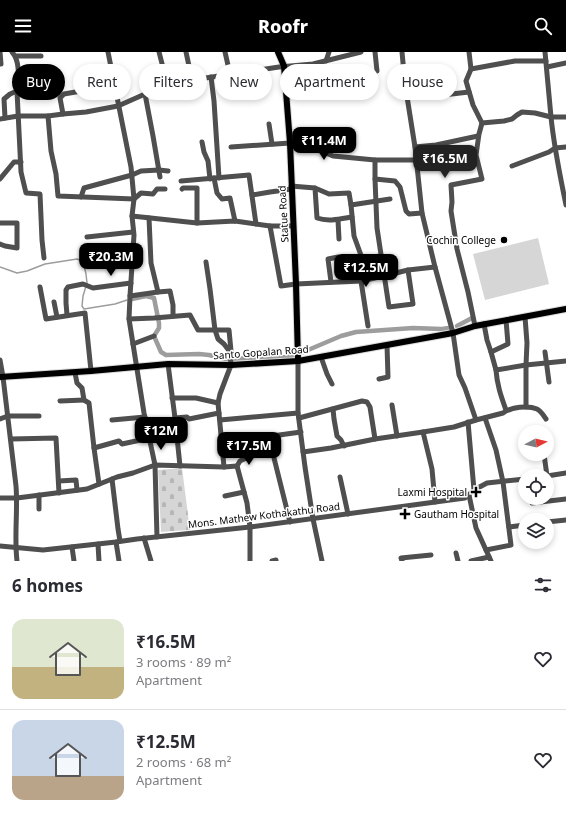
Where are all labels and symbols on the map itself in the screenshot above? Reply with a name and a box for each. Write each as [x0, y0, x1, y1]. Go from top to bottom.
pin: ₹11.4M [291, 127, 357, 161]
pin: ₹16.5M [412, 145, 478, 179]
street label: Statue Road [275, 185, 291, 243]
place label: Cochin College [426, 233, 496, 247]
marker: Cochin College [499, 235, 509, 245]
pin: ₹20.3M [78, 243, 144, 277]
pin: ₹12.5M [333, 254, 399, 288]
street label: Santo Gopalan Road [213, 342, 309, 362]
pin: ₹12M [137, 417, 185, 451]
north arrow [518, 425, 554, 461]
pin: ₹17.5M [216, 432, 282, 466]
place label: Laxmi Hospital [398, 485, 467, 499]
marker: Laxmi Hospital [470, 486, 482, 498]
street label: Mons. Mathew Kothakathu Road [187, 499, 341, 531]
place label: Gautham Hospital [414, 507, 499, 521]
marker: Gautham Hospital [399, 508, 411, 520]

